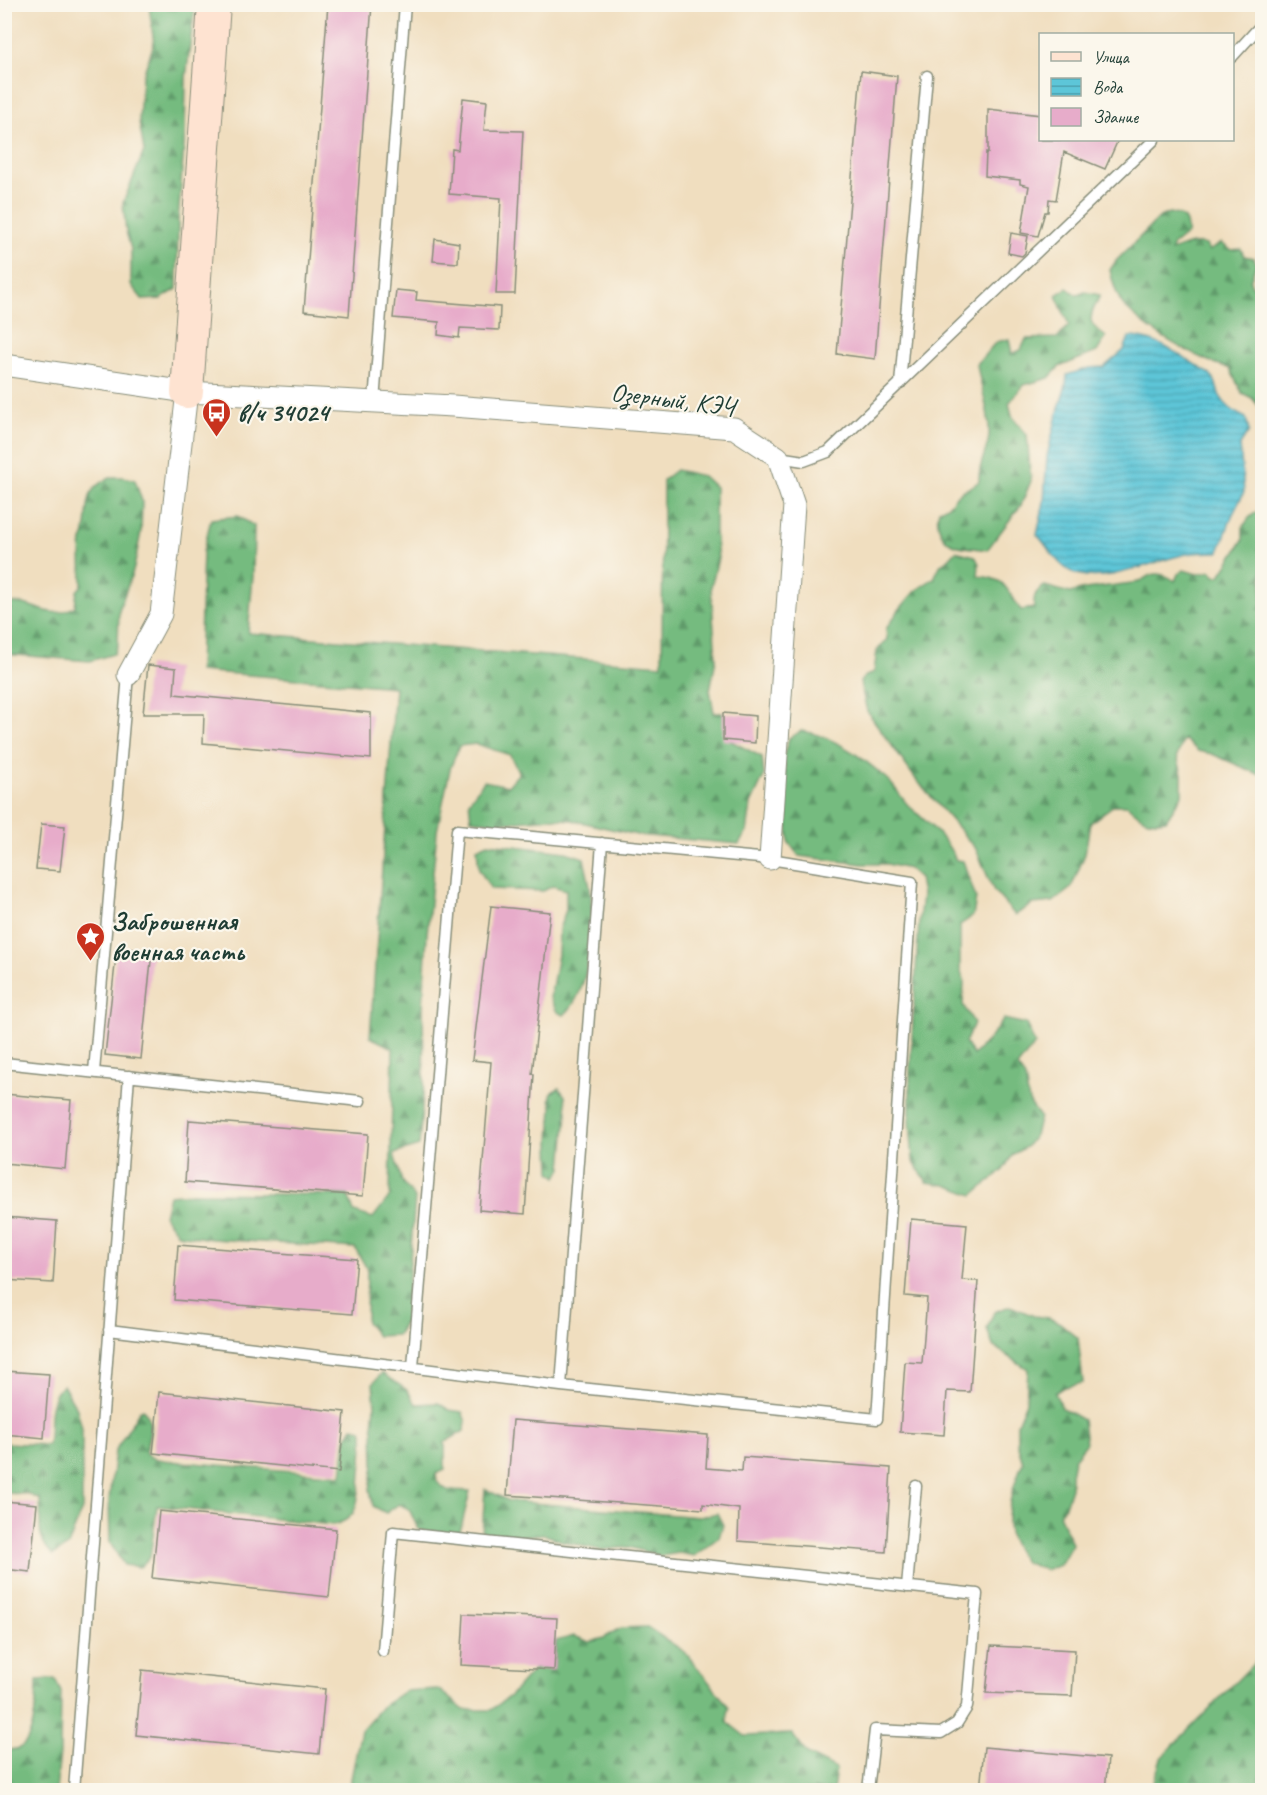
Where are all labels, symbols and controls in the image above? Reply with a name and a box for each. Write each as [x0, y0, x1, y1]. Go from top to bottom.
legend [1039, 33, 1234, 141]
text: Улица [1093, 46, 1130, 68]
text: Вода [1093, 76, 1124, 98]
text: Здание [1093, 106, 1139, 128]
street label: Озерный, КЭЧ [609, 376, 740, 425]
bus stop icon: в/ч 34024 [200, 396, 232, 438]
place label: в/ч 34024 [237, 396, 332, 429]
place label: Заброшенная военная часть [111, 905, 246, 968]
place icon: Заброшенная военная часть [74, 920, 106, 962]

